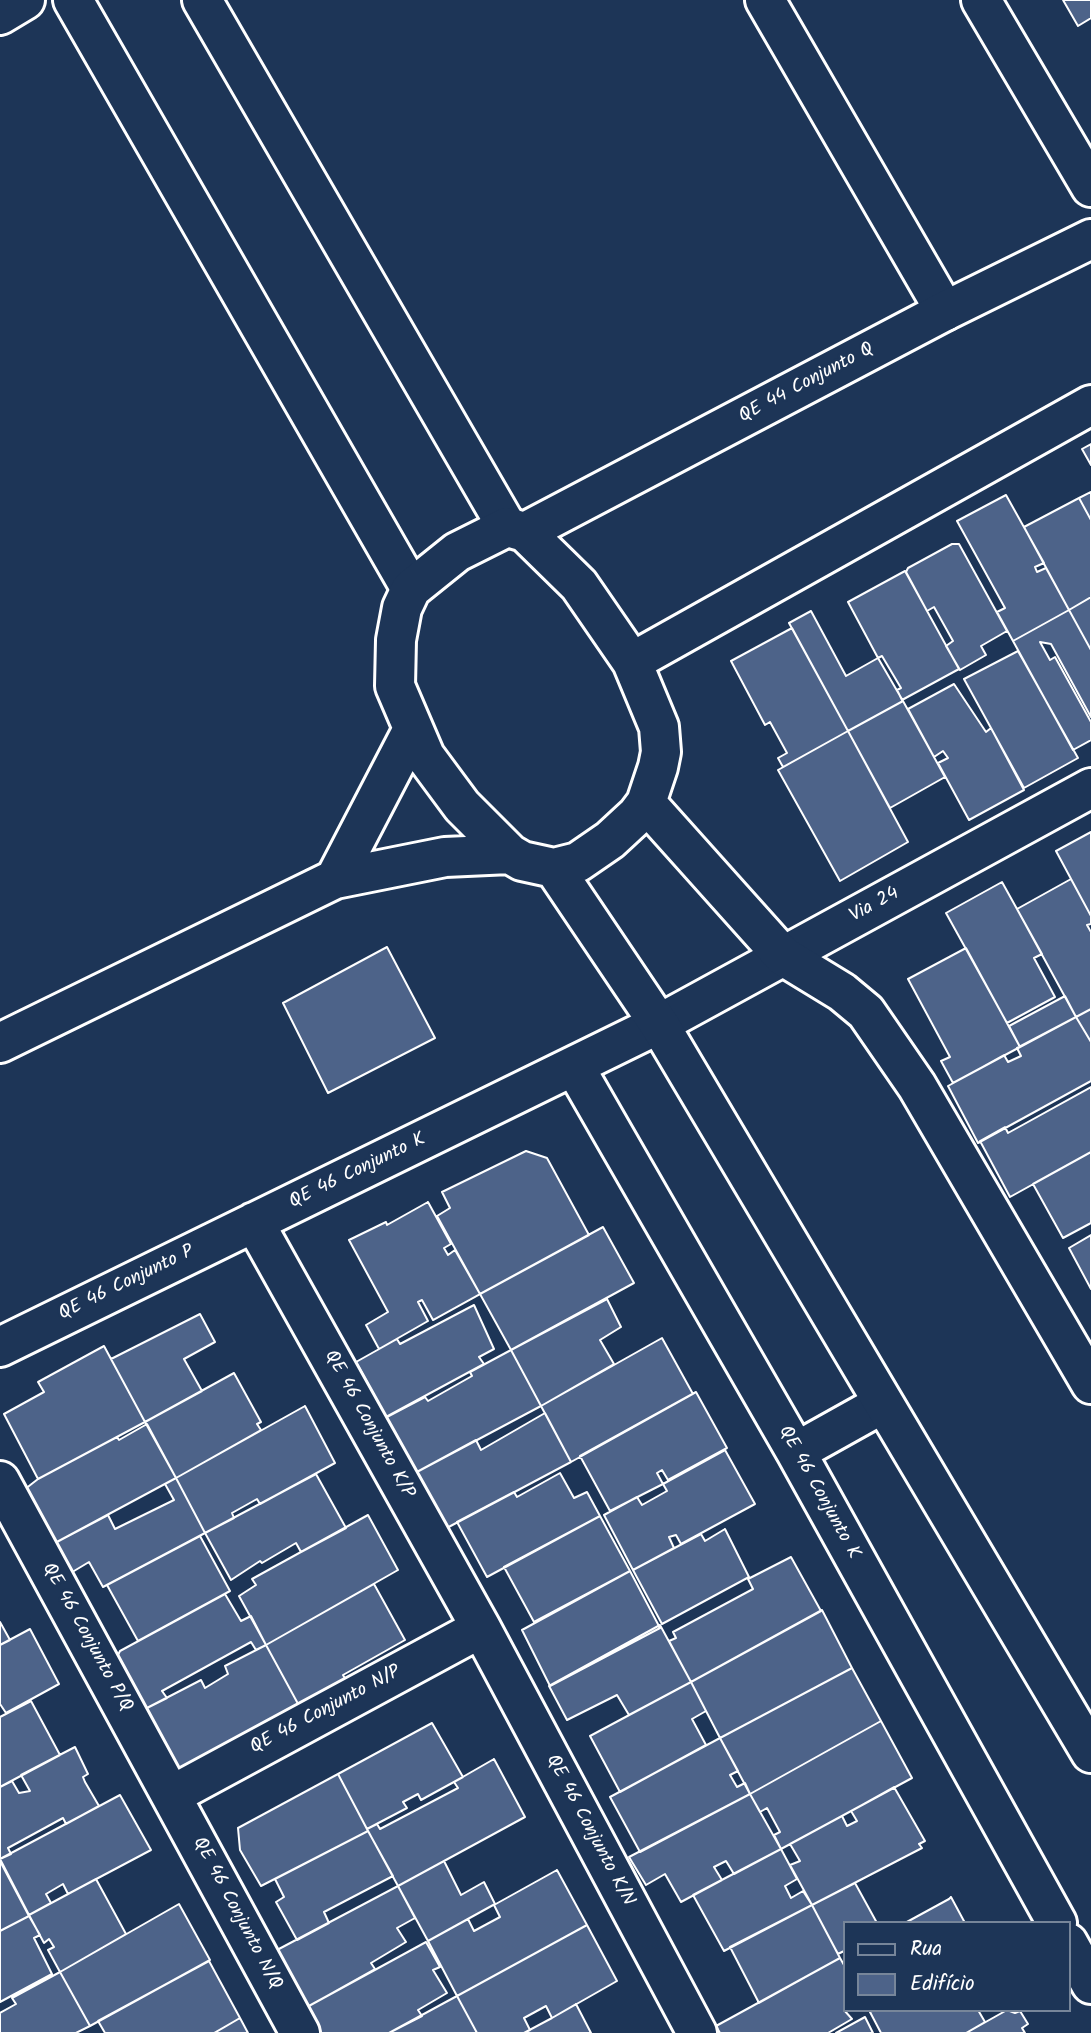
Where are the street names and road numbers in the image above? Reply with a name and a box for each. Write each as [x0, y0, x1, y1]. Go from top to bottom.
street label: QE 44 Conjunto Q [736, 339, 878, 429]
street label: Via 24 [846, 883, 904, 929]
street label: QE 46 Conjunto K [286, 1129, 430, 1215]
street label: QE 46 Conjunto P [56, 1241, 198, 1327]
street label: QE 46 Conjunto K/P [318, 1347, 418, 1503]
street label: QE 46 Conjunto K [772, 1422, 864, 1564]
street label: QE 46 Conjunto P/Q [36, 1560, 136, 1716]
street label: QE 46 Conjunto N/P [247, 1662, 405, 1760]
street label: QE 46 Conjunto K/N [539, 1751, 639, 1911]
street label: QE 46 Conjunto N/Q [186, 1834, 286, 1994]

